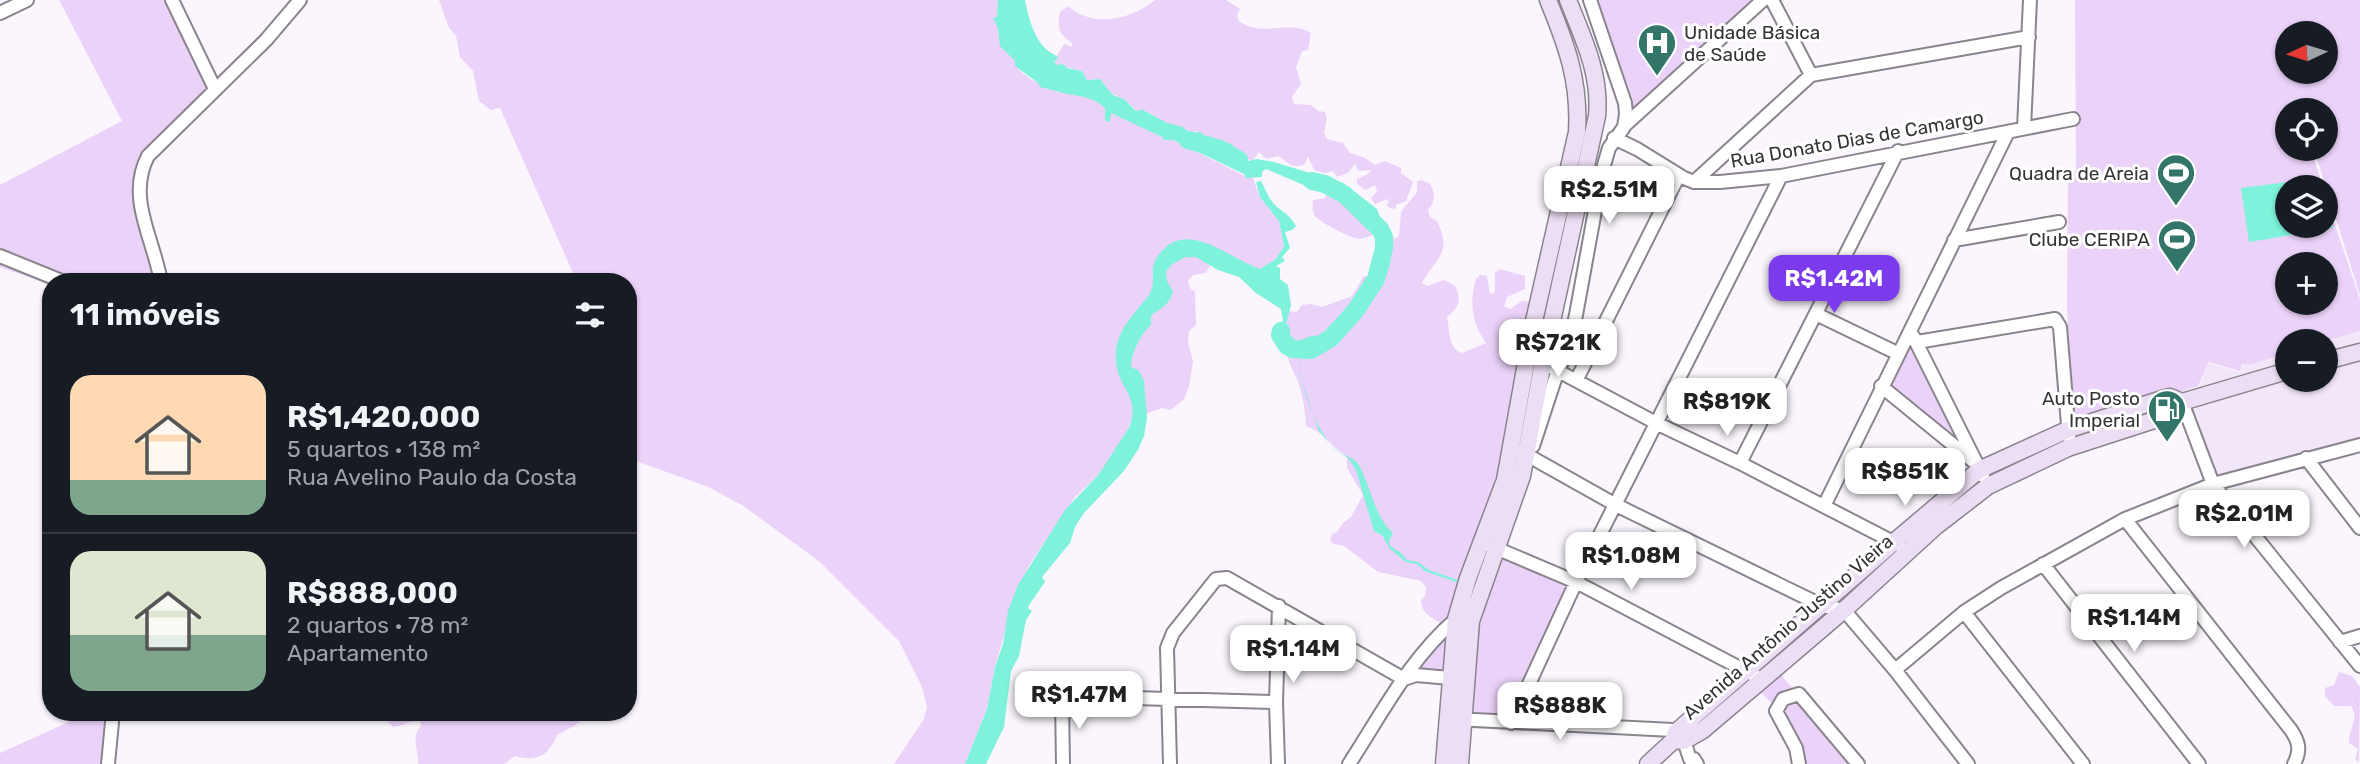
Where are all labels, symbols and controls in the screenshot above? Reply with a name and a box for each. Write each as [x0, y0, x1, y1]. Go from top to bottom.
place label: Unidade Básica de Saúde [1684, 21, 1820, 66]
north arrow [2275, 21, 2338, 84]
map controls [2275, 21, 2338, 392]
hospital icon: Unidade Básica de Saúde [1636, 22, 1678, 77]
button: locate [2275, 98, 2338, 161]
street label: Rua Donato Dias de Camargo [1729, 105, 1985, 173]
sports icon: Quadra de Areia [2155, 152, 2197, 207]
place label: Quadra de Areia [2009, 162, 2149, 185]
pin: R$2.51M [1544, 166, 1674, 226]
text: R$2.51M [1560, 175, 1658, 203]
button: layers [2275, 175, 2338, 238]
sports icon: Clube CERIPA [2156, 218, 2198, 273]
place label: Clube CERIPA [2029, 228, 2150, 251]
button: + [2275, 252, 2338, 315]
pin: R$1.42M [1769, 256, 1899, 315]
text: R$1.42M [1785, 264, 1883, 292]
icon: filters [571, 296, 609, 334]
text: 11 imóveis [70, 297, 220, 333]
pin: R$721K [1501, 320, 1615, 379]
text: R$721K [1515, 328, 1601, 356]
button: − [2275, 329, 2338, 392]
pin: R$819K [1670, 378, 1784, 438]
text: R$819K [1683, 387, 1771, 415]
place label: Auto Posto Imperial [2042, 387, 2140, 432]
fuel station icon: Auto Posto Imperial [2146, 388, 2188, 443]
text: R$1,420,000 [287, 399, 480, 435]
icon: home [126, 403, 210, 487]
text: 5 quartos · 138 m² [287, 435, 480, 463]
pin: R$851K [1848, 448, 1962, 508]
text: R$851K [1861, 457, 1949, 485]
text: Rua Avelino Paulo da Costa [287, 463, 577, 491]
pin: R$2.01M [2179, 490, 2309, 550]
text: R$2.01M [2195, 499, 2293, 527]
street label: Avenida Antônio Justino Vieira [1678, 530, 1898, 724]
pin: R$1.08M [1566, 532, 1696, 592]
text: R$1.08M [1581, 541, 1681, 569]
text: R$888,000 [287, 575, 458, 611]
icon: home [126, 579, 210, 663]
pin: R$1.14M [2069, 594, 2199, 654]
text: R$1.14M [2087, 603, 2181, 631]
text: 2 quartos · 78 m² [287, 611, 468, 639]
pin: R$1.14M [1228, 626, 1358, 685]
text: R$1.14M [1246, 634, 1340, 662]
text: Apartamento [287, 639, 429, 667]
pin: R$1.47M [1014, 672, 1144, 731]
text: R$1.47M [1031, 680, 1127, 708]
pin: R$888K [1503, 682, 1617, 742]
text: R$888K [1513, 691, 1607, 719]

